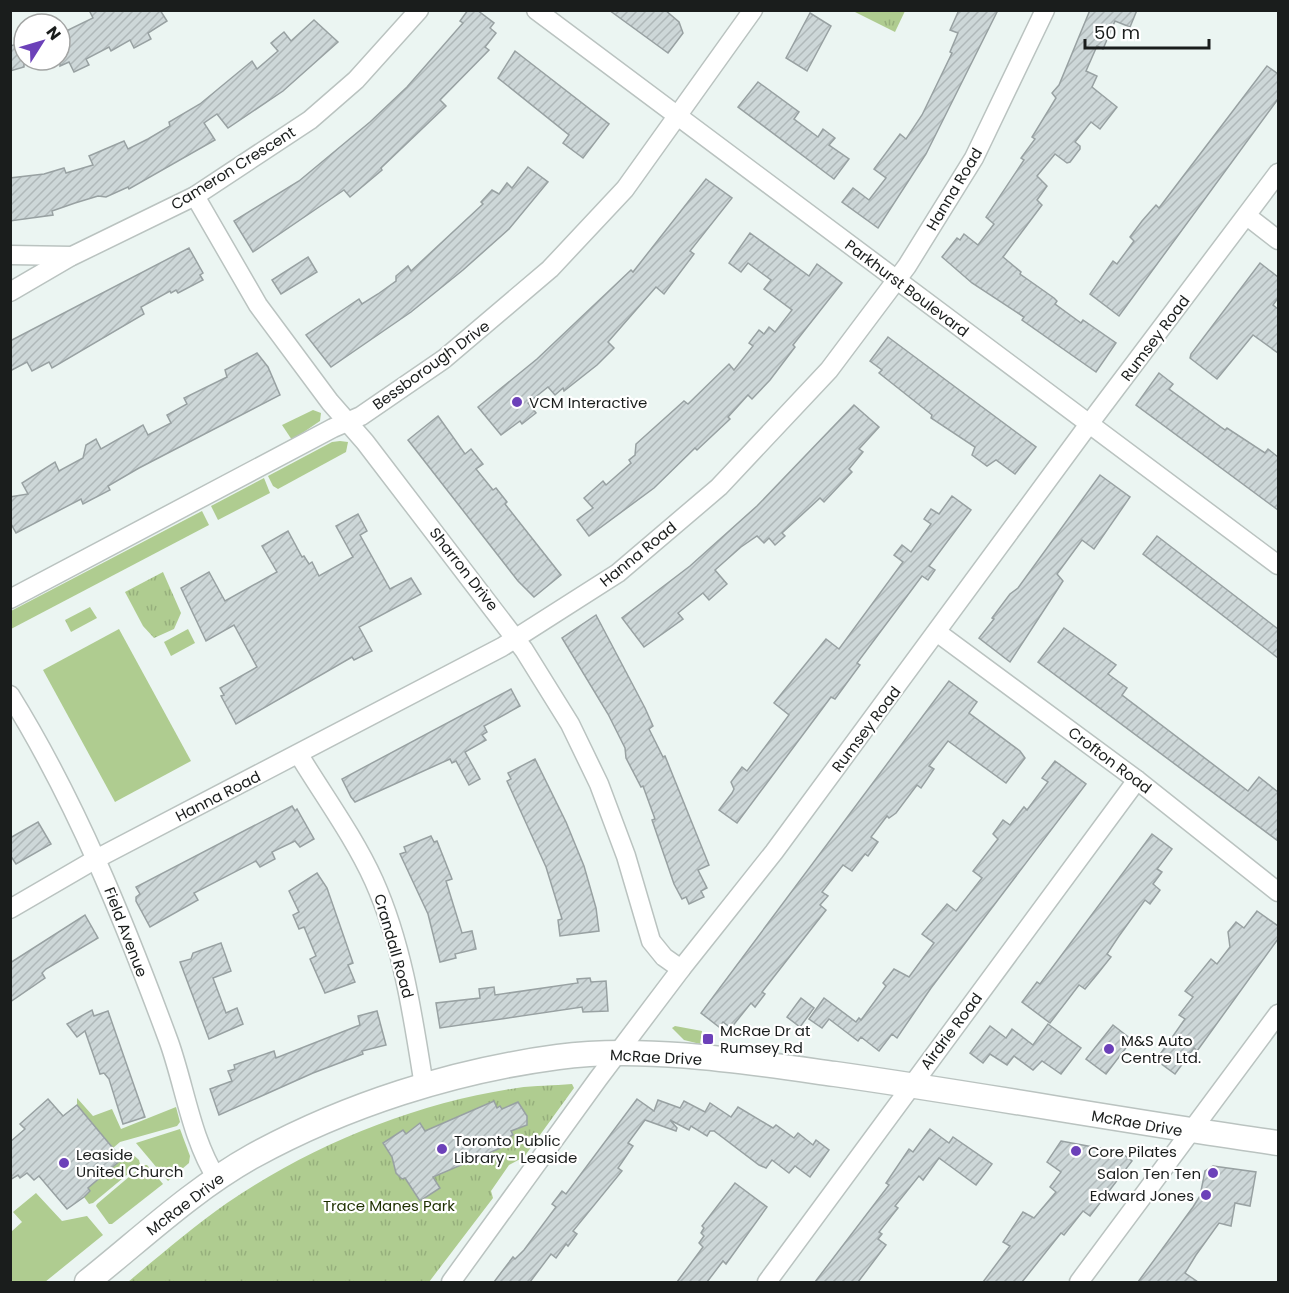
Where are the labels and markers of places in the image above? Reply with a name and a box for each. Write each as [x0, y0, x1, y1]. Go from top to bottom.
place label: VCM Interactive [529, 392, 647, 413]
marker: VCM Interactive [510, 395, 524, 409]
place label: McRae Dr at Rumsey Rd [720, 1020, 810, 1058]
place label: M&S Auto Centre Ltd. [1121, 1030, 1201, 1068]
marker: McRae Dr at Rumsey Rd [701, 1032, 715, 1046]
marker: M&S Auto Centre Ltd. [1102, 1042, 1116, 1056]
place label: Toronto Public Library - Leaside [454, 1130, 577, 1168]
place label: Core Pilates [1088, 1141, 1177, 1162]
marker: Toronto Public Library - Leaside [435, 1142, 449, 1156]
place label: Leaside United Church [76, 1144, 183, 1182]
marker: Core Pilates [1069, 1144, 1083, 1158]
marker: Leaside United Church [57, 1156, 71, 1170]
place label: Salon Ten Ten [1097, 1163, 1201, 1184]
marker: Salon Ten Ten [1206, 1166, 1220, 1180]
place label: Edward Jones [1090, 1185, 1194, 1206]
marker: Edward Jones [1199, 1188, 1213, 1202]

